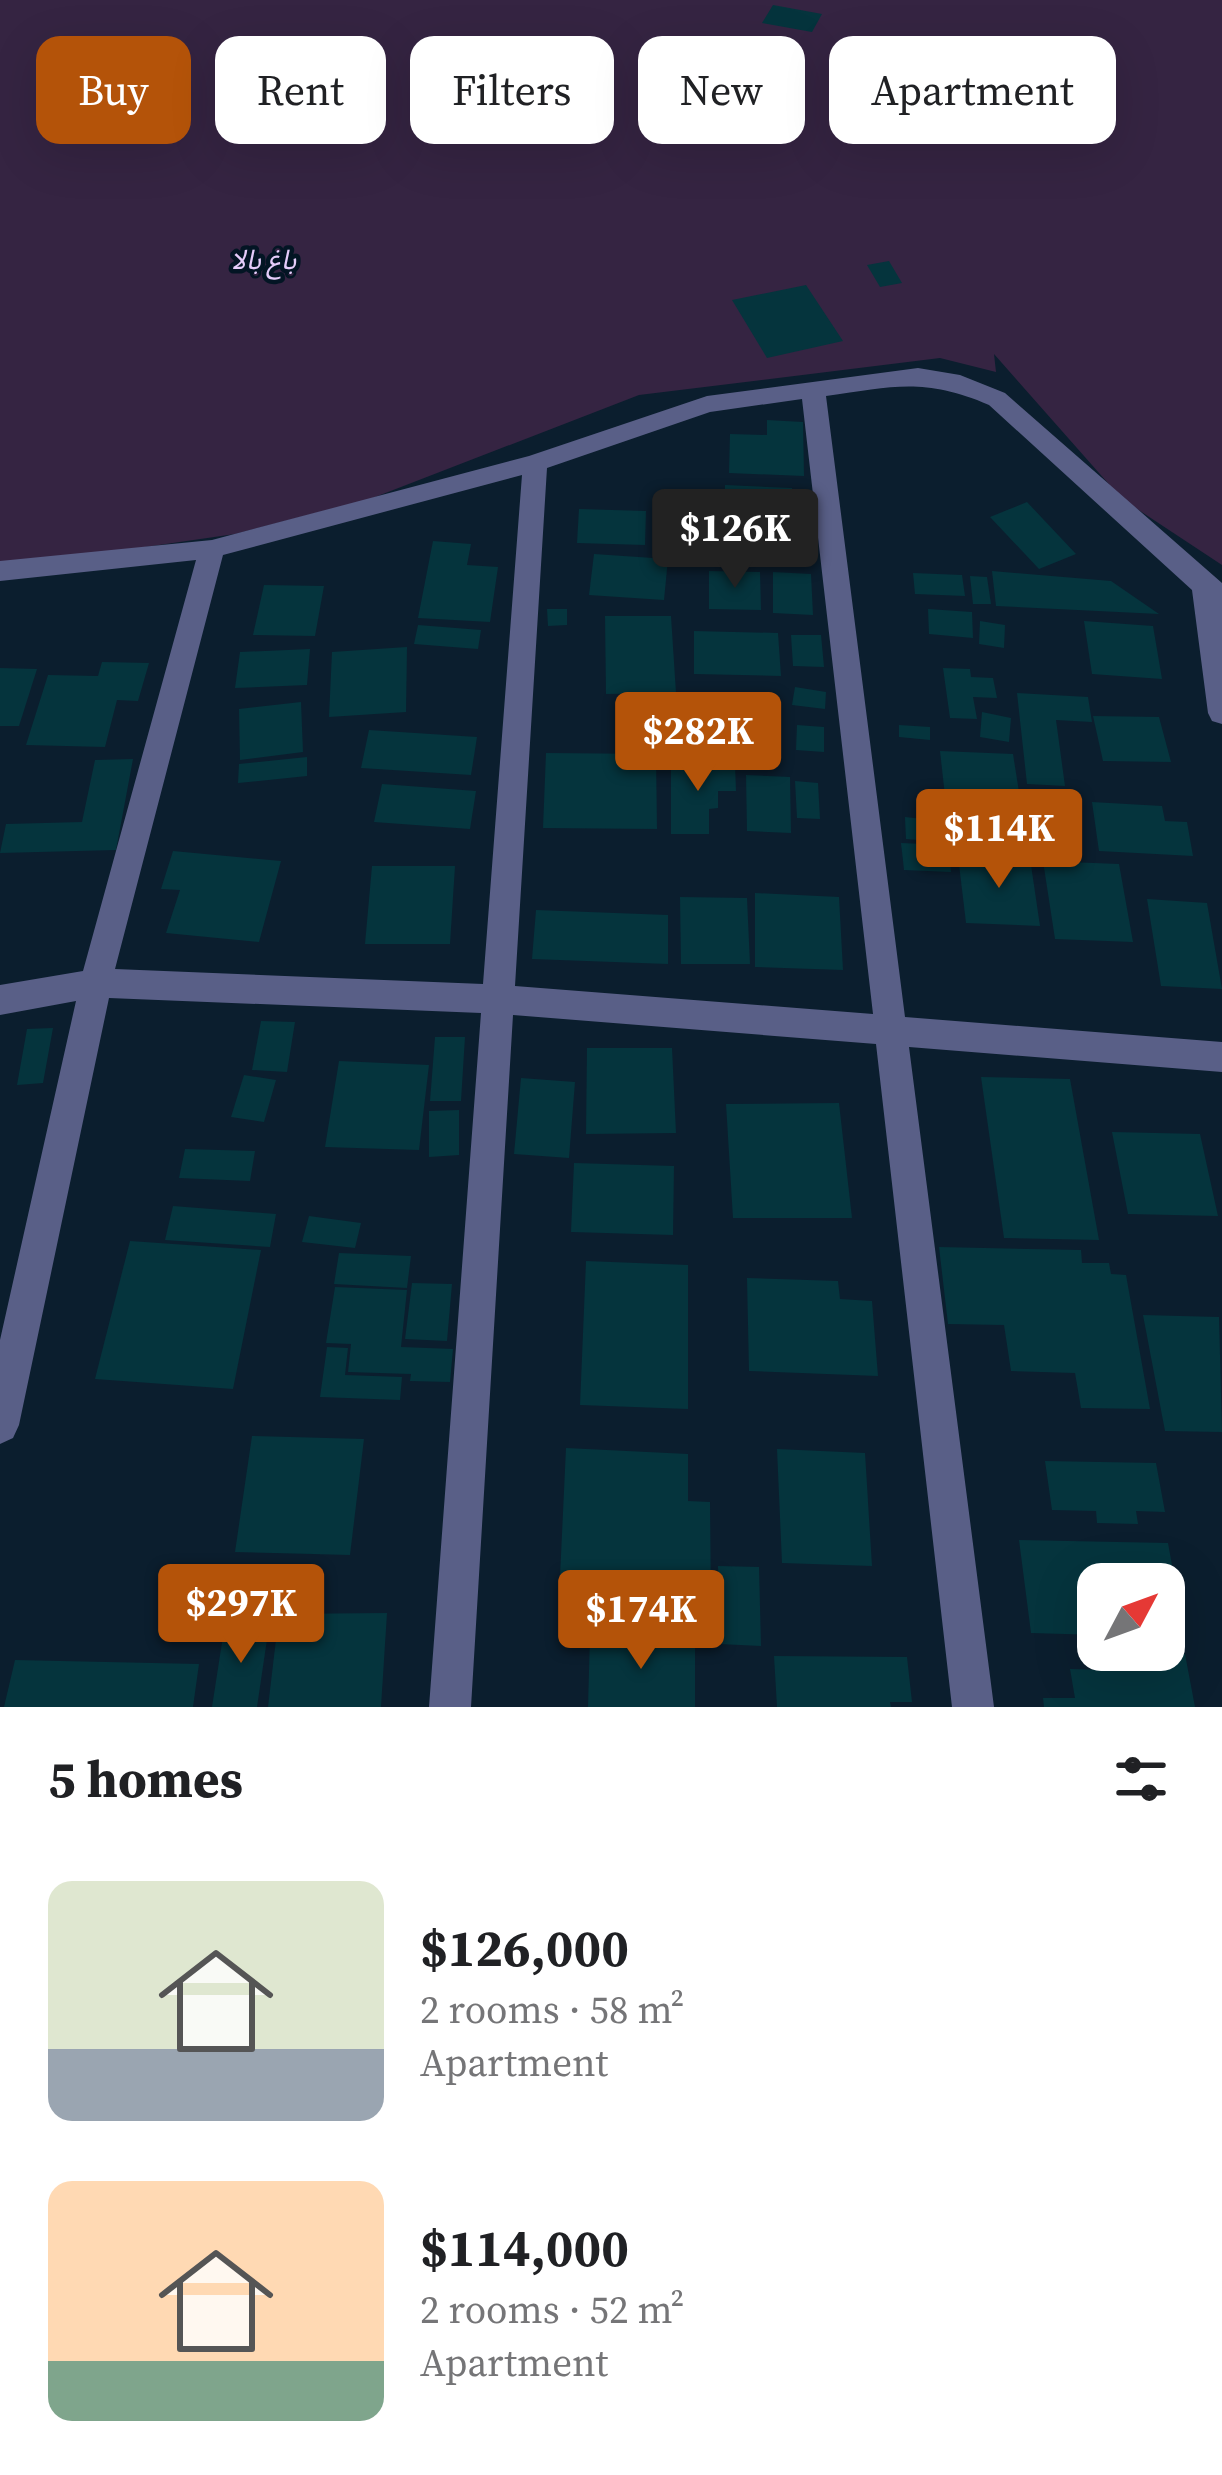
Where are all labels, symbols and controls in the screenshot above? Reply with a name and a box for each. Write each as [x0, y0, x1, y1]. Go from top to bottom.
chip: Buy [36, 36, 191, 144]
chip: Rent [215, 36, 386, 144]
chip: Filters [410, 36, 614, 144]
chip: New [638, 36, 805, 144]
chip: Apartment [829, 36, 1116, 144]
park label: باغ بالا [230, 241, 297, 280]
pin: $126K [651, 489, 819, 591]
text: $126K [679, 501, 791, 554]
pin: $282K [614, 692, 782, 794]
text: $282K [642, 704, 754, 757]
pin: $114K [915, 789, 1083, 891]
text: $114K [943, 801, 1055, 854]
north arrow [1077, 1563, 1185, 1671]
map controls [1077, 1563, 1185, 1671]
pin: $297K [157, 1564, 325, 1666]
pin: $174K [557, 1570, 725, 1672]
text: $297K [185, 1576, 297, 1629]
text: $174K [585, 1582, 697, 1635]
text: 5 homes [48, 1744, 243, 1814]
icon: filters [1108, 1746, 1174, 1812]
text: $126,000 [420, 1913, 629, 1983]
icon: home [144, 1929, 288, 2073]
text: 2 rooms · 58 m² [420, 1983, 684, 2036]
text: Apartment [420, 2036, 608, 2089]
text: $114,000 [420, 2213, 629, 2283]
icon: home [144, 2229, 288, 2373]
text: 2 rooms · 52 m² [420, 2283, 684, 2336]
text: Apartment [420, 2336, 608, 2389]

